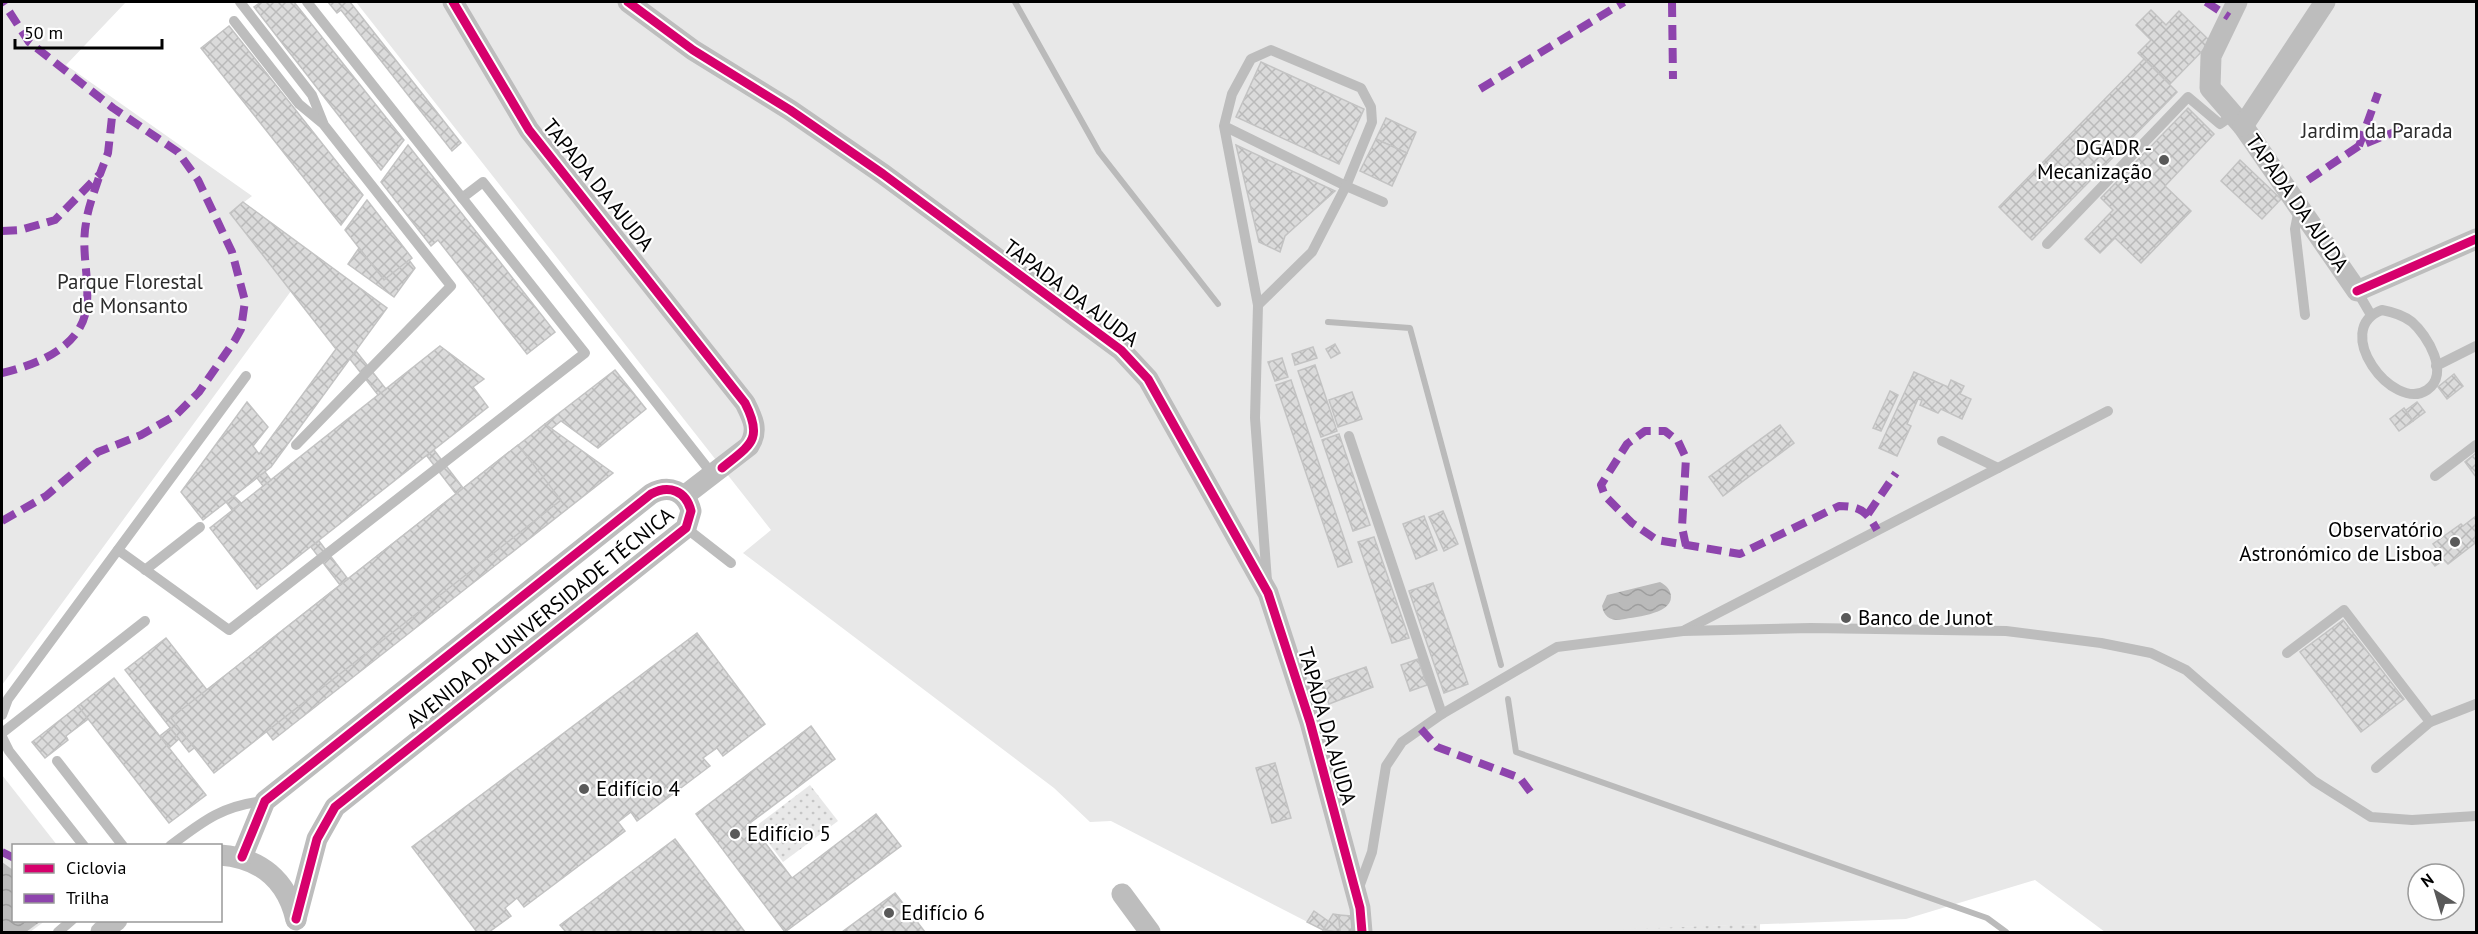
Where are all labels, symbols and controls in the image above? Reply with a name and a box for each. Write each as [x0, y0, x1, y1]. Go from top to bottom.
scale bar [15, 12, 162, 50]
text: 50 m [24, 21, 63, 44]
street label: TAPADA DA AJUDA [537, 113, 661, 257]
park label: Jardim da Parada [2300, 117, 2453, 144]
street label: TAPADA DA AJUDA [2240, 128, 2356, 278]
place label: DGADR - Mecanização [2037, 134, 2152, 185]
marker: DGADR - Mecanização [2157, 153, 2171, 167]
street label: TAPADA DA AJUDA [998, 233, 1145, 353]
park label: Parque Florestal de Monsanto [57, 268, 203, 319]
street label: AVENIDA DA UNIVERSIDADE TÉCNICA [400, 501, 679, 734]
place label: Observatório Astronómico de Lisboa [2239, 516, 2443, 567]
marker: Observatório Astronómico de Lisboa [2448, 535, 2462, 549]
place label: Banco de Junot [1858, 604, 1993, 631]
marker: Banco de Junot [1839, 611, 1853, 625]
street label: TAPADA DA AJUDA [1292, 644, 1363, 808]
place label: Edifício 4 [596, 775, 680, 802]
marker: Edifício 4 [577, 782, 591, 796]
place label: Edifício 5 [747, 820, 831, 847]
marker: Edifício 5 [728, 827, 742, 841]
legend [12, 844, 222, 922]
text: Ciclovia [66, 856, 126, 879]
north arrow [2406, 862, 2466, 922]
text: N [2417, 869, 2437, 891]
text: Trilha [66, 886, 109, 909]
place label: Edifício 6 [901, 899, 985, 926]
marker: Edifício 6 [882, 906, 896, 920]

